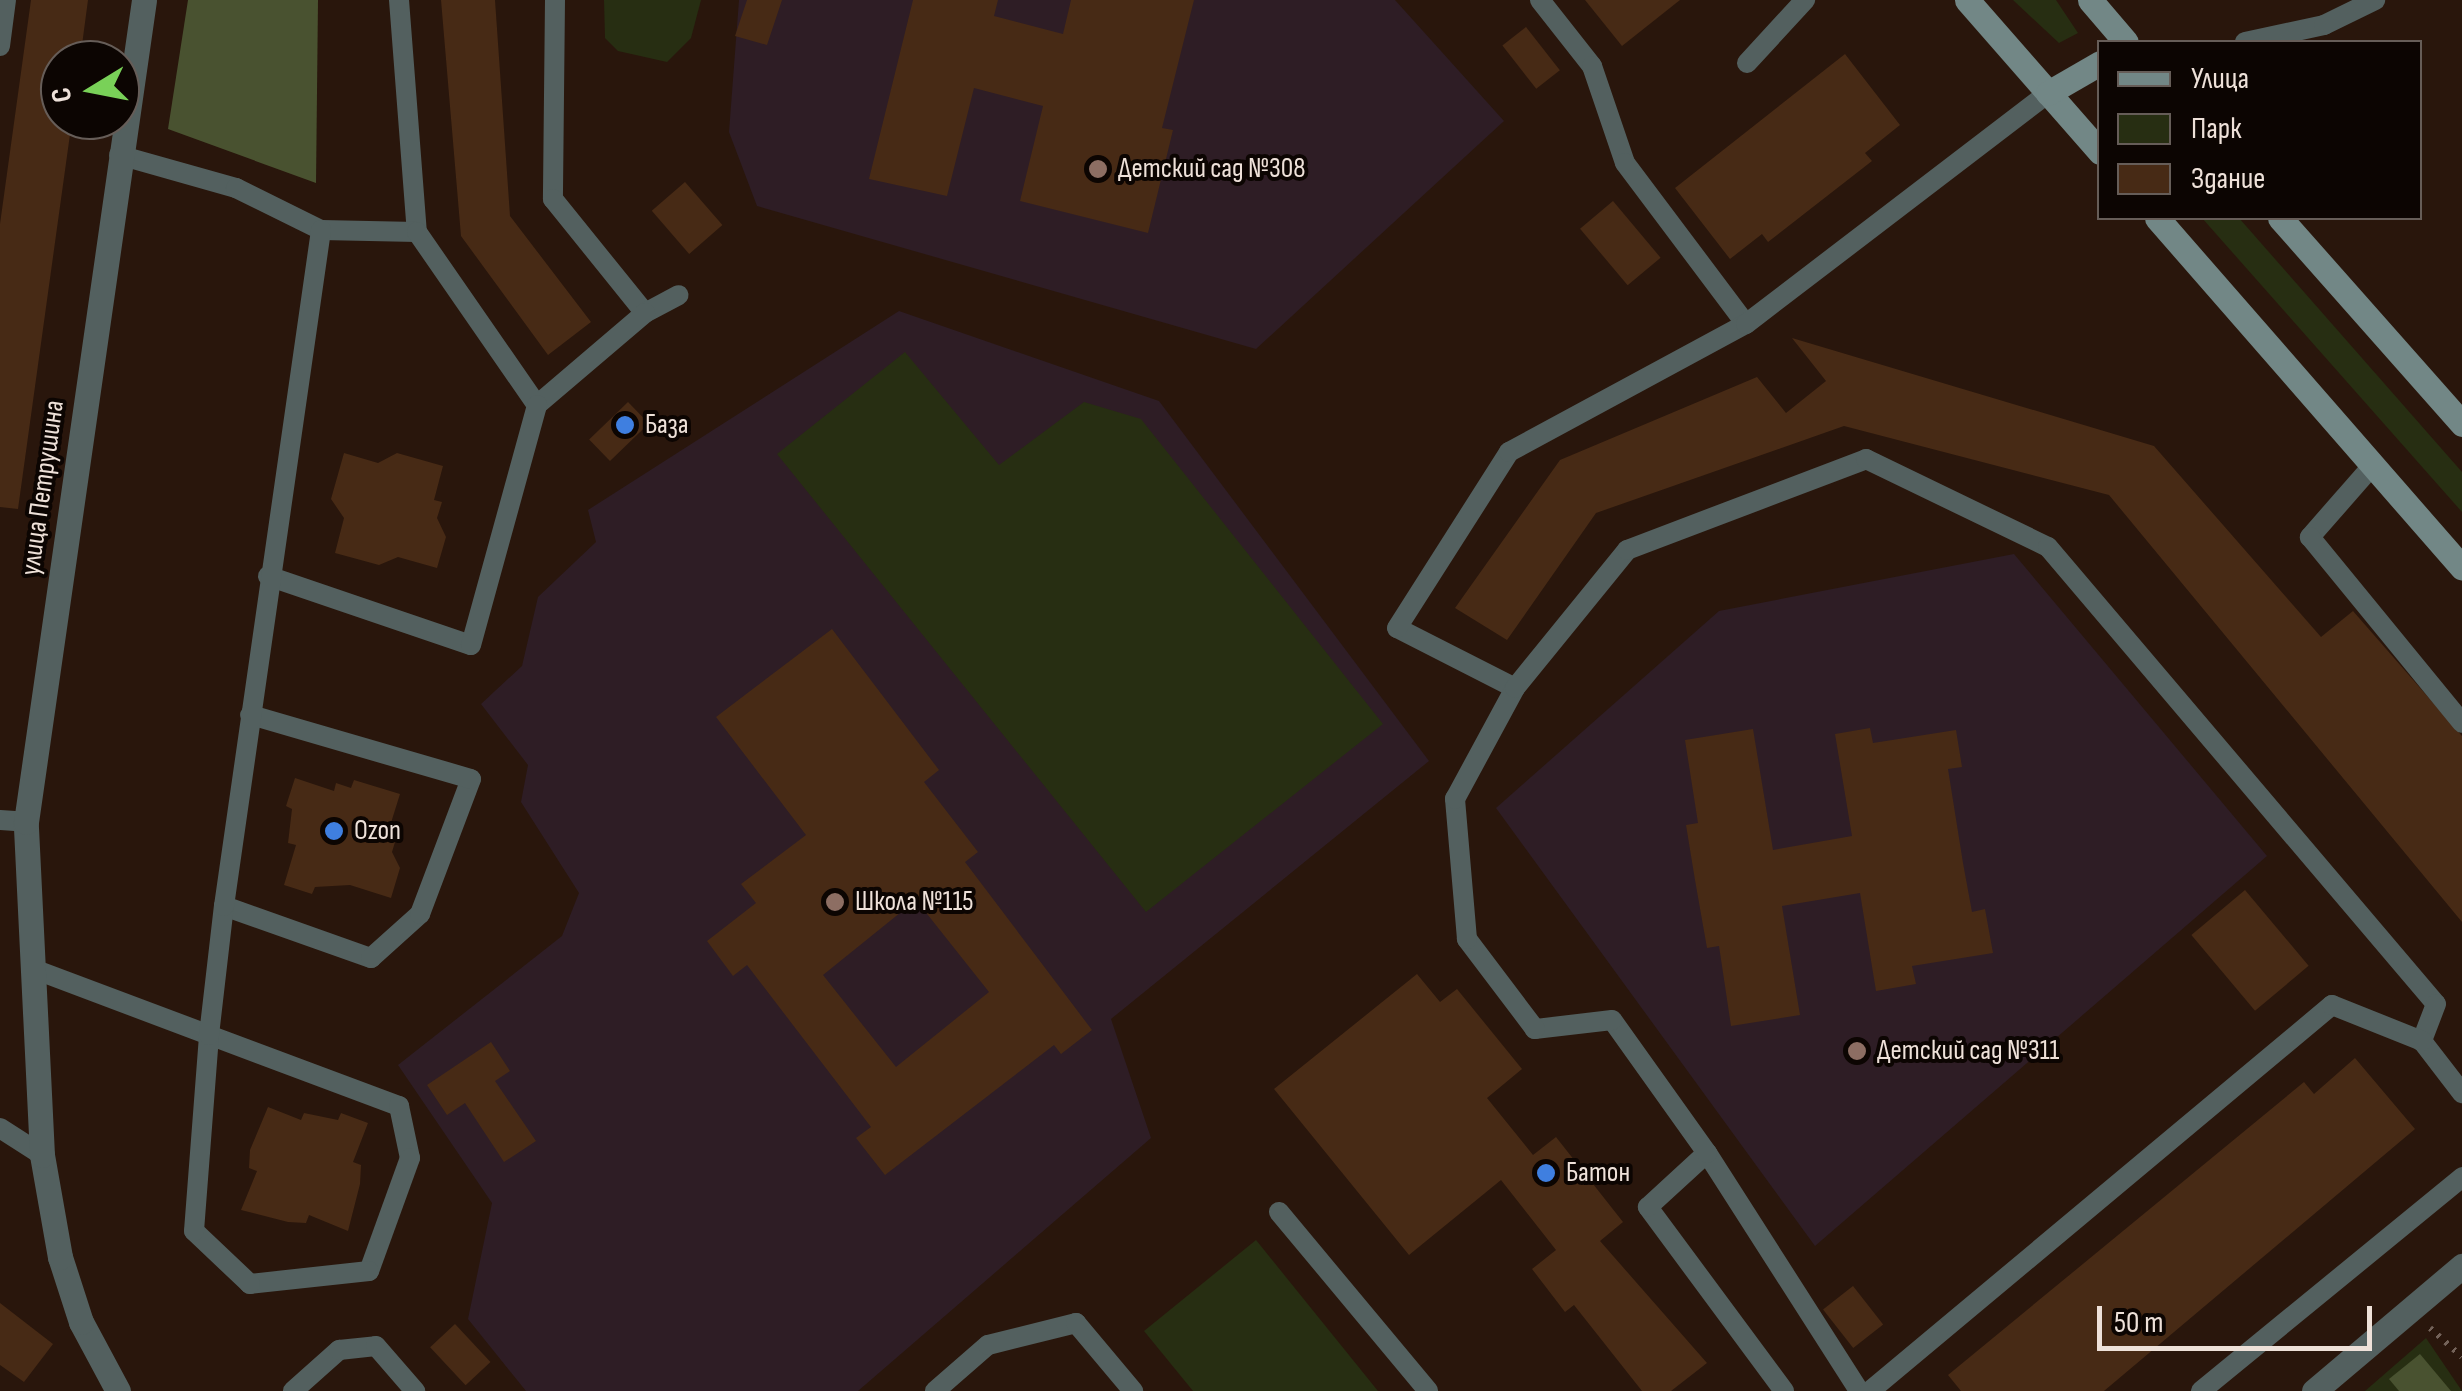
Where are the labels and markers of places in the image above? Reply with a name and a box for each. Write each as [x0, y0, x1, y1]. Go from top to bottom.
place label: Детский сад №308 [1118, 152, 1306, 186]
marker: Детский сад №308 [1087, 158, 1109, 180]
place label: База [645, 408, 689, 442]
marker: База [614, 414, 636, 436]
place label: Ozon [354, 814, 401, 848]
marker: Ozon [323, 820, 345, 842]
place label: Школа №115 [855, 885, 973, 919]
marker: Школа №115 [824, 891, 846, 913]
place label: Детский сад №311 [1877, 1034, 2059, 1068]
marker: Детский сад №311 [1846, 1040, 1868, 1062]
place label: Батон [1566, 1156, 1630, 1190]
marker: Батон [1535, 1162, 1557, 1184]

